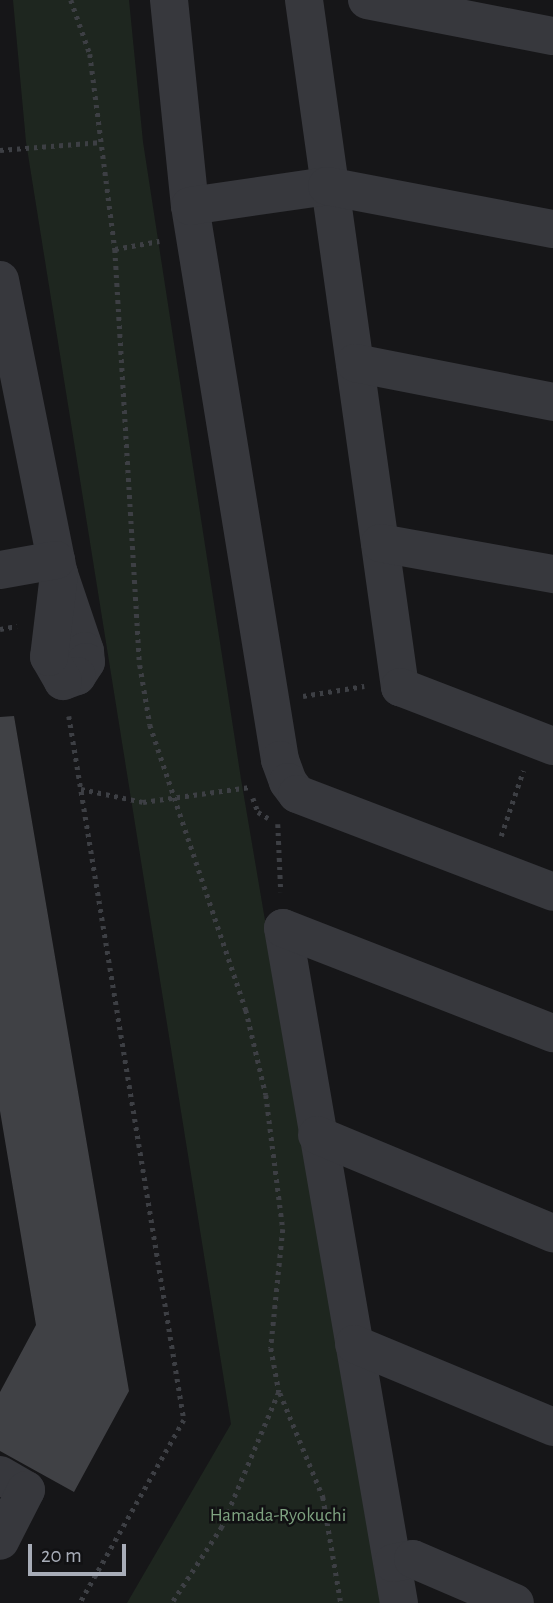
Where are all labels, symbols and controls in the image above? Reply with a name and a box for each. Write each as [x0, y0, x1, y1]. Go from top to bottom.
park label: Hamada-Ryokuchi [210, 1505, 346, 1527]
scale bar [32, 1530, 130, 1574]
text: 20 m [41, 1545, 82, 1566]

